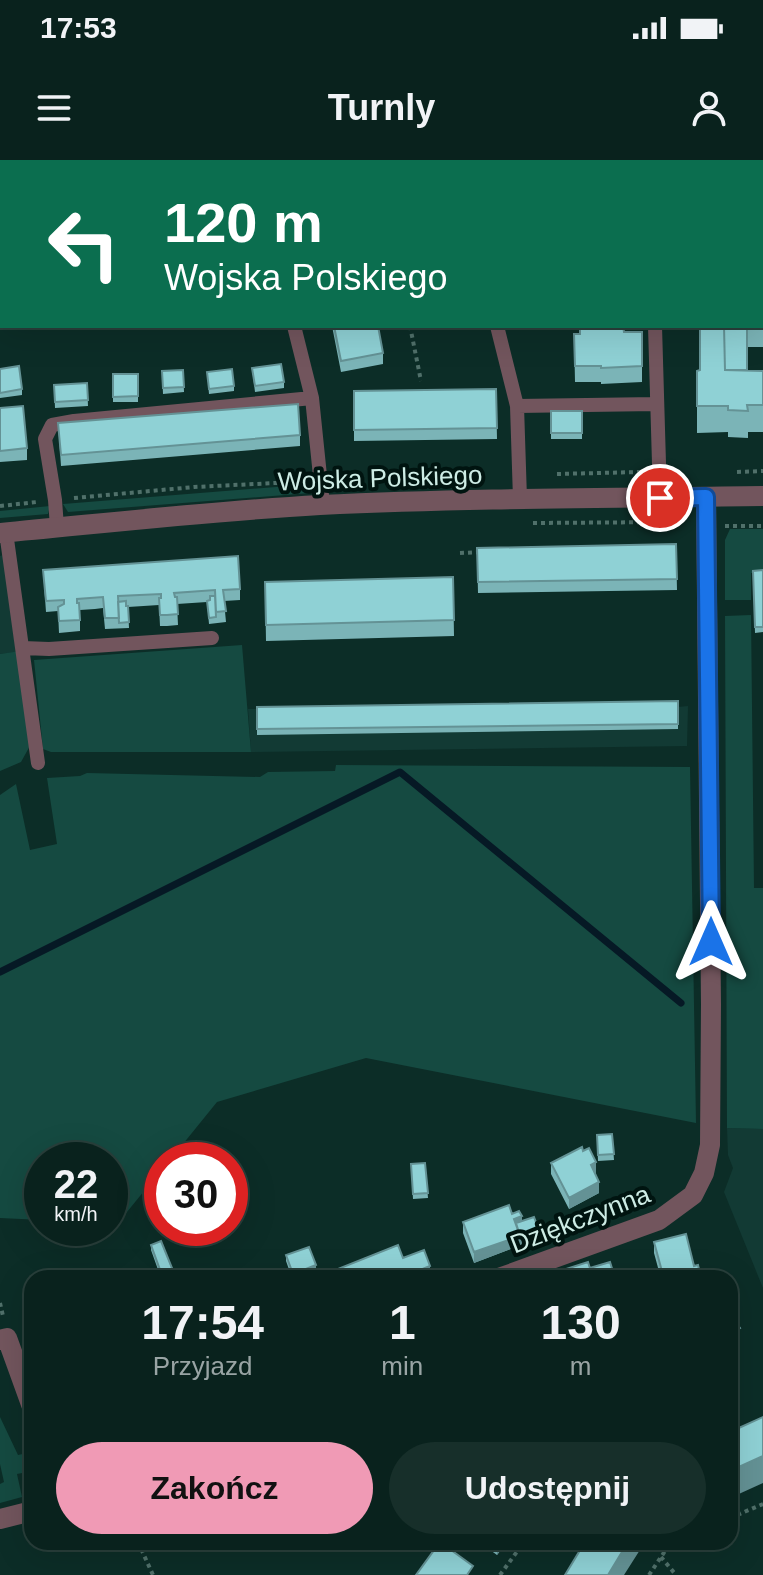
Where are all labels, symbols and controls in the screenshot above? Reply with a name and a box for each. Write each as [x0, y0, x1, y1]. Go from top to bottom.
text: 17:53 [40, 11, 117, 44]
icon: menu [32, 86, 76, 130]
icon: person [687, 86, 731, 130]
text: Turnly [328, 87, 435, 128]
text: 120 m [164, 191, 323, 254]
icon: left [32, 192, 136, 296]
text: Wojska Polskiego [164, 257, 447, 298]
street label: Wojska Polskiego [277, 459, 483, 497]
pin [626, 464, 694, 532]
icon: arrive [638, 476, 682, 520]
position arrow [669, 900, 753, 984]
speed limit sign: 30 [144, 1142, 248, 1246]
text: 22 [54, 1162, 98, 1206]
street label: Dziękczynna [506, 1178, 655, 1259]
text: km/h [54, 1203, 98, 1225]
text: 17:54 [141, 1296, 264, 1349]
text: 1 [389, 1296, 416, 1349]
text: 130 [541, 1296, 621, 1349]
text: Przyjazd [153, 1351, 253, 1381]
text: min [381, 1351, 423, 1381]
text: m [570, 1351, 591, 1381]
button: Zakończ [56, 1442, 373, 1534]
button: Udostępnij [389, 1442, 706, 1534]

